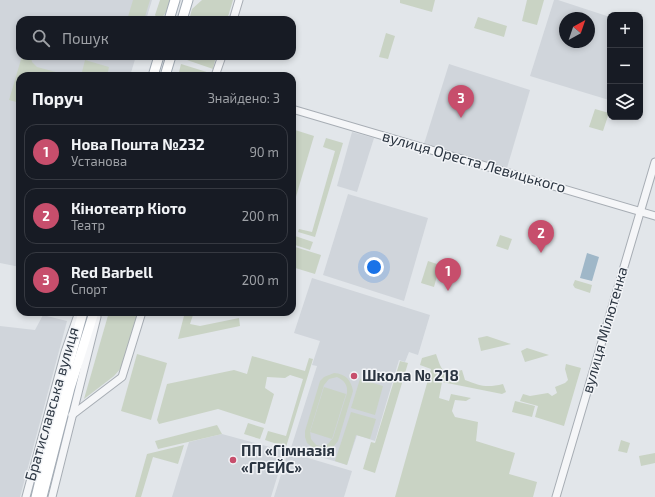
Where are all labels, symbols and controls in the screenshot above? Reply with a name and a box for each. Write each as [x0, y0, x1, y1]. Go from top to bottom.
north arrow [559, 12, 595, 48]
map controls [607, 12, 643, 120]
button: + [607, 12, 643, 48]
search box [16, 16, 296, 60]
icon: search [30, 27, 52, 49]
text: Пошук [62, 29, 109, 47]
button: − [607, 48, 643, 84]
button: layers [607, 84, 643, 120]
pin: 3 [448, 85, 474, 118]
text: Поруч [32, 88, 83, 108]
text: Знайдено: 3 [208, 90, 280, 106]
street label: вулиця Ореста Левицького [380, 126, 568, 197]
text: Нова Пошта №232 [71, 135, 205, 153]
text: 1 [43, 144, 49, 160]
text: 90 m [249, 144, 279, 160]
text: Установа [71, 153, 127, 169]
text: Кінотеатр Кіото [71, 199, 186, 217]
text: 2 [42, 208, 50, 224]
text: 200 m [242, 208, 279, 224]
text: Театр [71, 217, 105, 233]
pin: 2 [528, 220, 554, 253]
your location [364, 257, 384, 277]
pin: 1 [435, 258, 461, 291]
text: Red Barbell [71, 263, 153, 281]
street label: вулиця Мілютенка [577, 264, 632, 395]
text: 3 [42, 272, 50, 288]
text: 200 m [242, 272, 279, 288]
text: Спорт [71, 281, 107, 297]
street label: Братиславська вулиця [20, 325, 83, 483]
place label: Школа № 218 [362, 366, 459, 384]
marker: Школа № 218 [349, 371, 359, 381]
place label: ПП «Гімназія «ГРЕЙС» [241, 441, 335, 476]
marker: ПП «Гімназія «ГРЕЙС» [228, 455, 238, 465]

